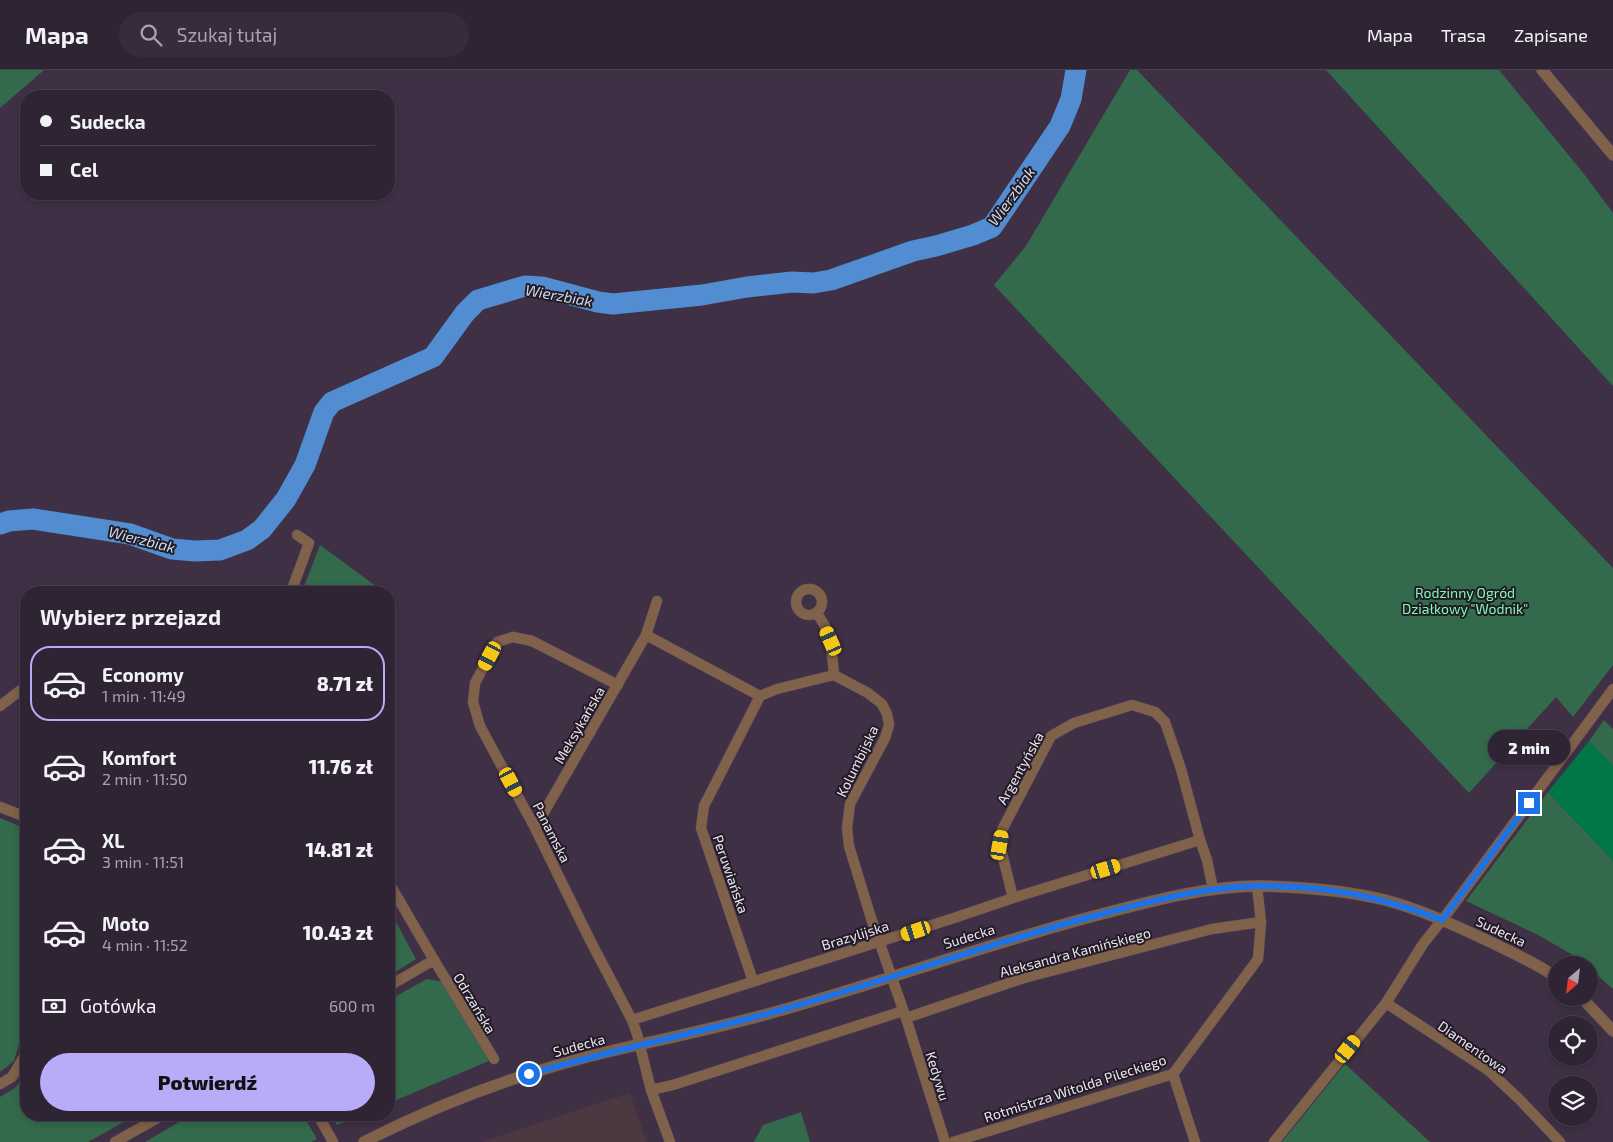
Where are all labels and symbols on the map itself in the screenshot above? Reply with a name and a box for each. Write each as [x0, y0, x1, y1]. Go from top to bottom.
water label: Wierzbiak [984, 163, 1038, 229]
water label: Wierzbiak [524, 280, 594, 310]
water label: Wierzbiak [107, 522, 177, 556]
park label: Rodzinny Ogród Działkowy "Wodnik" [1402, 584, 1528, 617]
car [818, 624, 843, 658]
car [476, 639, 503, 673]
street label: Meksykańska [550, 683, 608, 767]
street label: Kolumbijska [832, 723, 882, 799]
street label: Argentyńska [993, 729, 1047, 807]
callout: 2 min [1488, 730, 1570, 766]
car [497, 765, 524, 799]
route end [1518, 792, 1540, 814]
street label: Panamska [529, 799, 575, 865]
car [990, 829, 1009, 861]
street label: Peruwiańska [710, 832, 752, 916]
car [1089, 857, 1122, 881]
street label: Sudecka [1473, 912, 1529, 950]
street label: Brazylijska [819, 917, 891, 953]
car [899, 919, 932, 943]
street label: Sudecka [941, 920, 997, 952]
street label: Aleksandra Kamińskiego [998, 924, 1152, 980]
north arrow [1548, 956, 1598, 1006]
street label: Odrzańska [450, 970, 500, 1036]
street label: Diamentowa [1435, 1017, 1511, 1077]
street label: Sudecka [551, 1030, 607, 1060]
car [1332, 1033, 1363, 1065]
street label: Kedywu [922, 1049, 954, 1103]
street label: Rotmistrza Witolda Pileckiego [982, 1050, 1168, 1126]
route start [518, 1063, 540, 1085]

